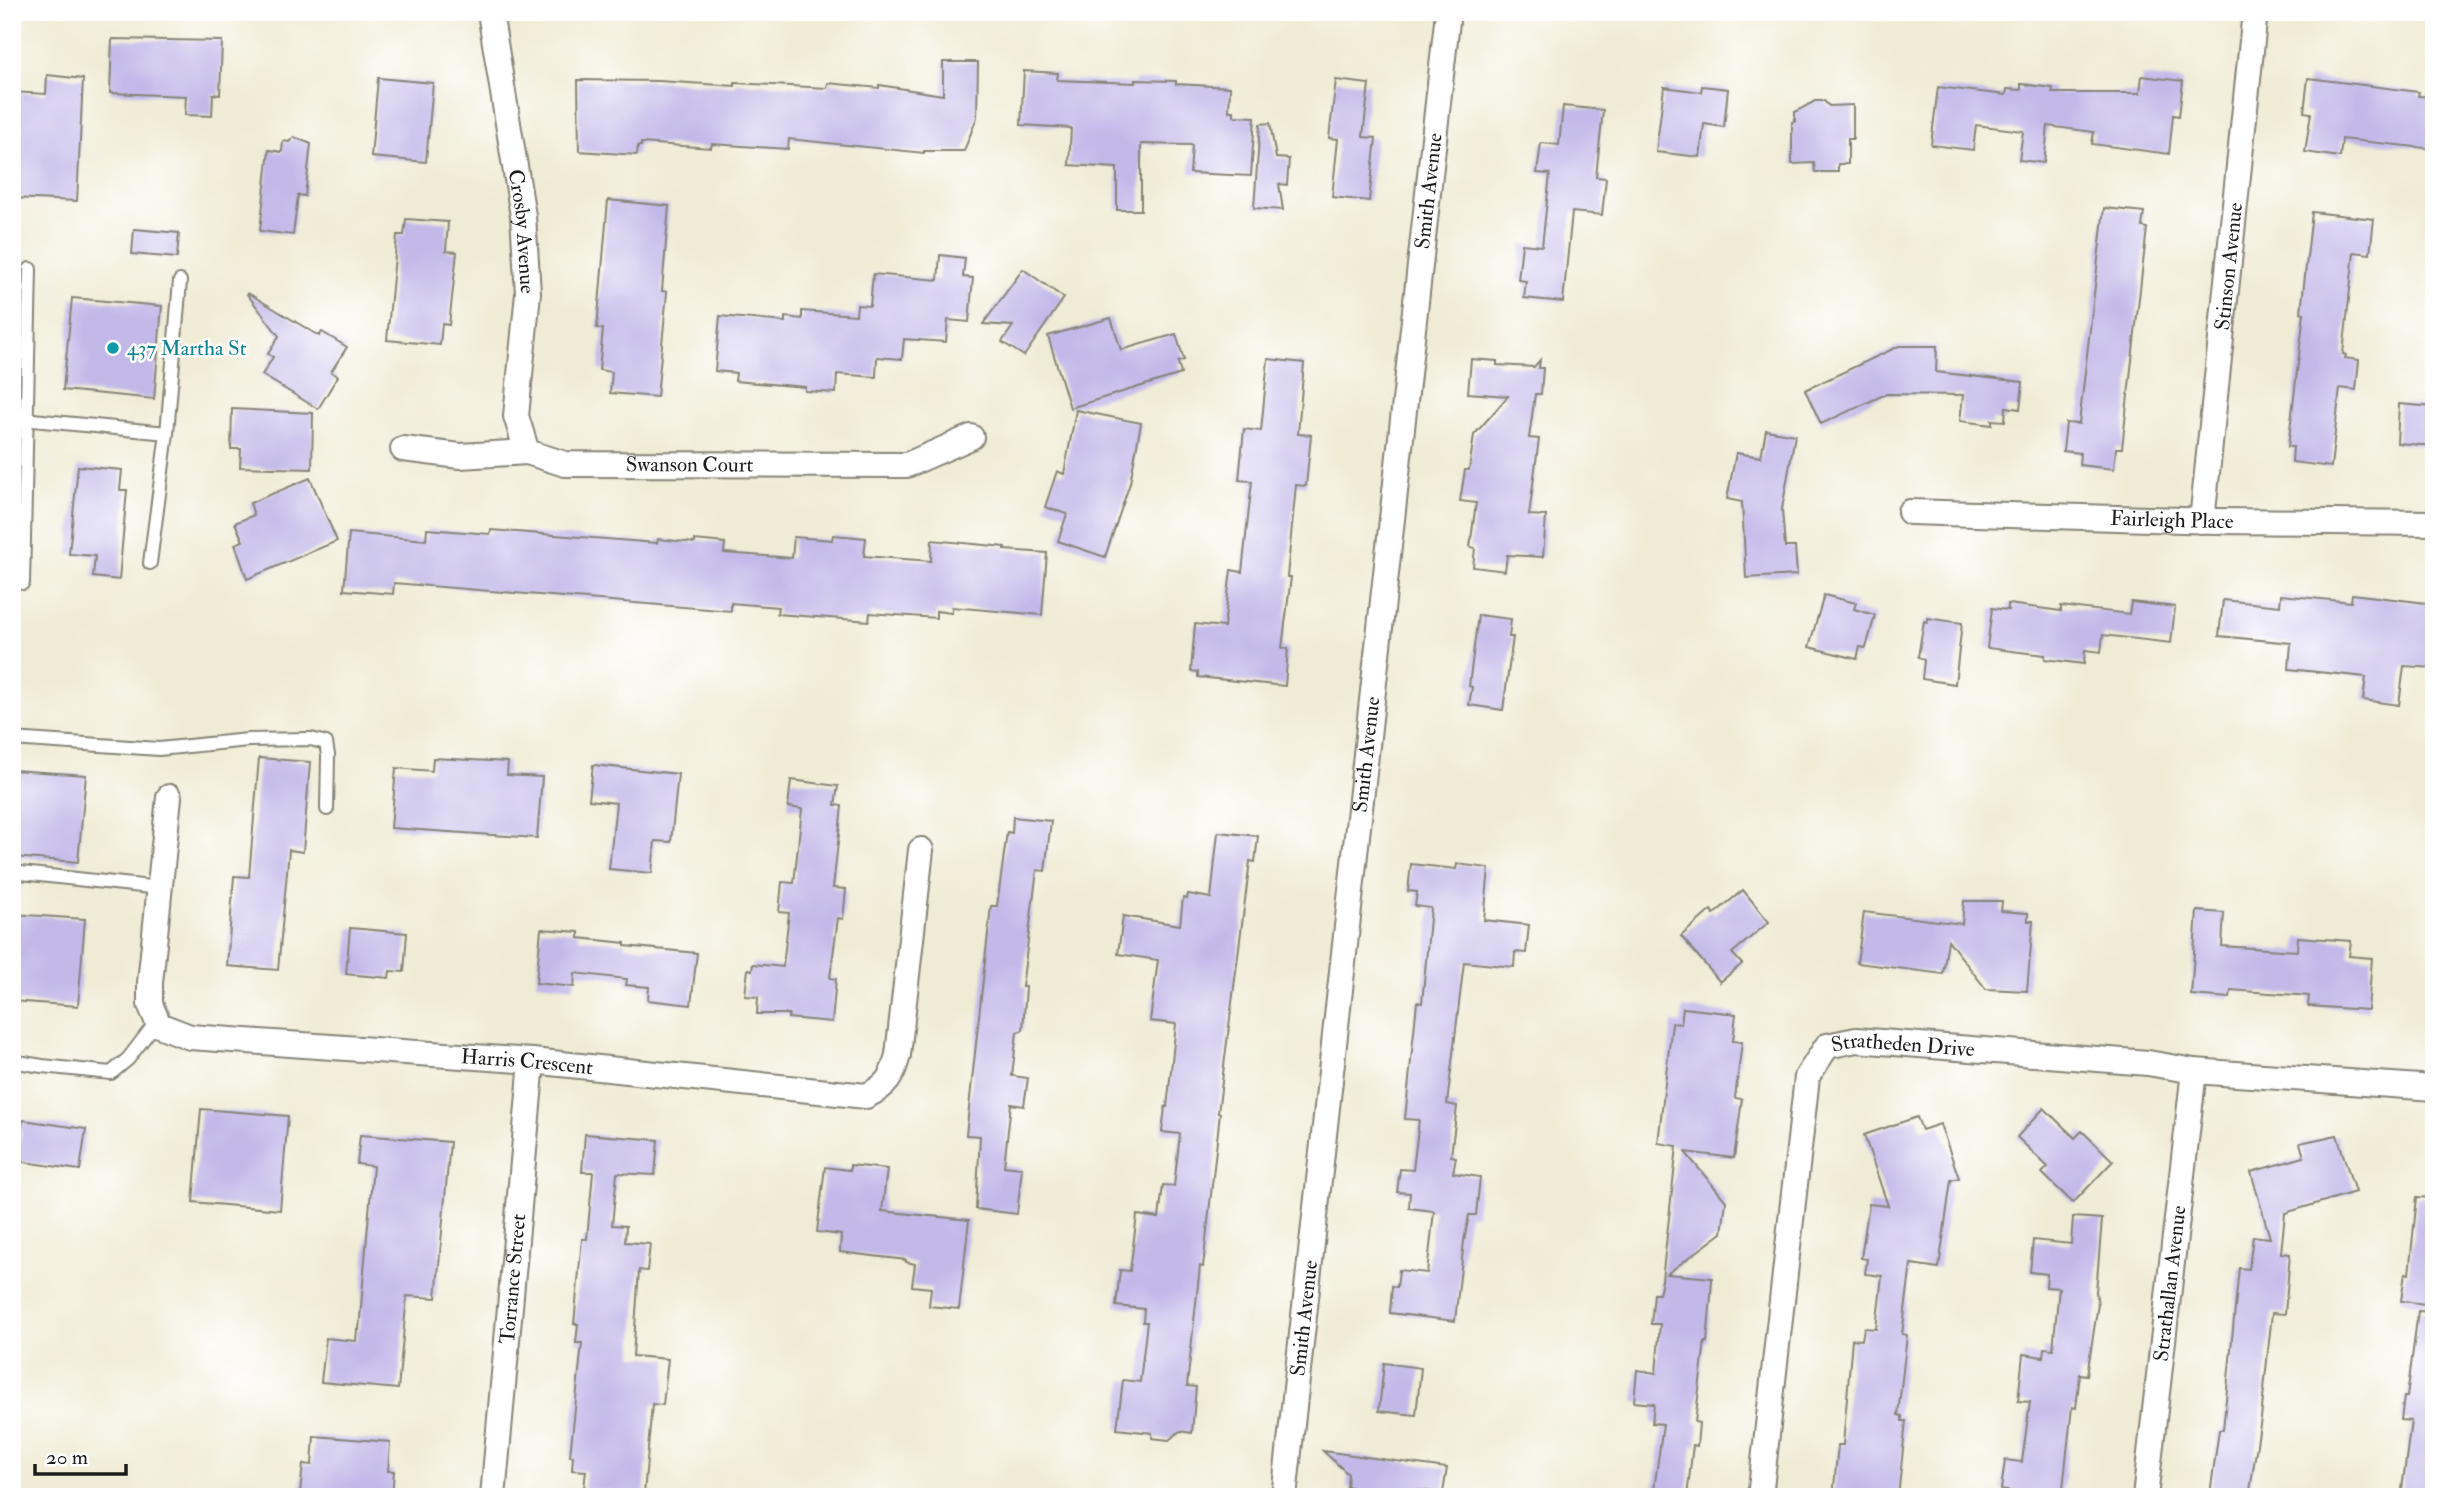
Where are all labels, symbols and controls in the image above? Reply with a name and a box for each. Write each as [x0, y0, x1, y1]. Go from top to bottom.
street label: Smith Avenue [1408, 131, 1448, 250]
street label: Crosby Avenue [502, 167, 542, 295]
street label: Stinson Avenue [2208, 201, 2249, 332]
place label: 437 Martha St [127, 335, 247, 362]
marker: 437 Martha St [105, 340, 121, 356]
street label: Swanson Court [626, 451, 754, 478]
street label: Fairleigh Place [2110, 504, 2234, 535]
street label: Smith Avenue [1346, 695, 1386, 814]
street label: Stratheden Drive [1829, 1027, 1976, 1063]
street label: Harris Crescent [460, 1043, 595, 1081]
street label: Strathallan Avenue [2147, 1204, 2192, 1363]
street label: Torrance Street [493, 1213, 532, 1345]
street label: Smith Avenue [1284, 1258, 1324, 1377]
scale bar [35, 1432, 126, 1476]
text: 20 m [46, 1444, 88, 1471]

